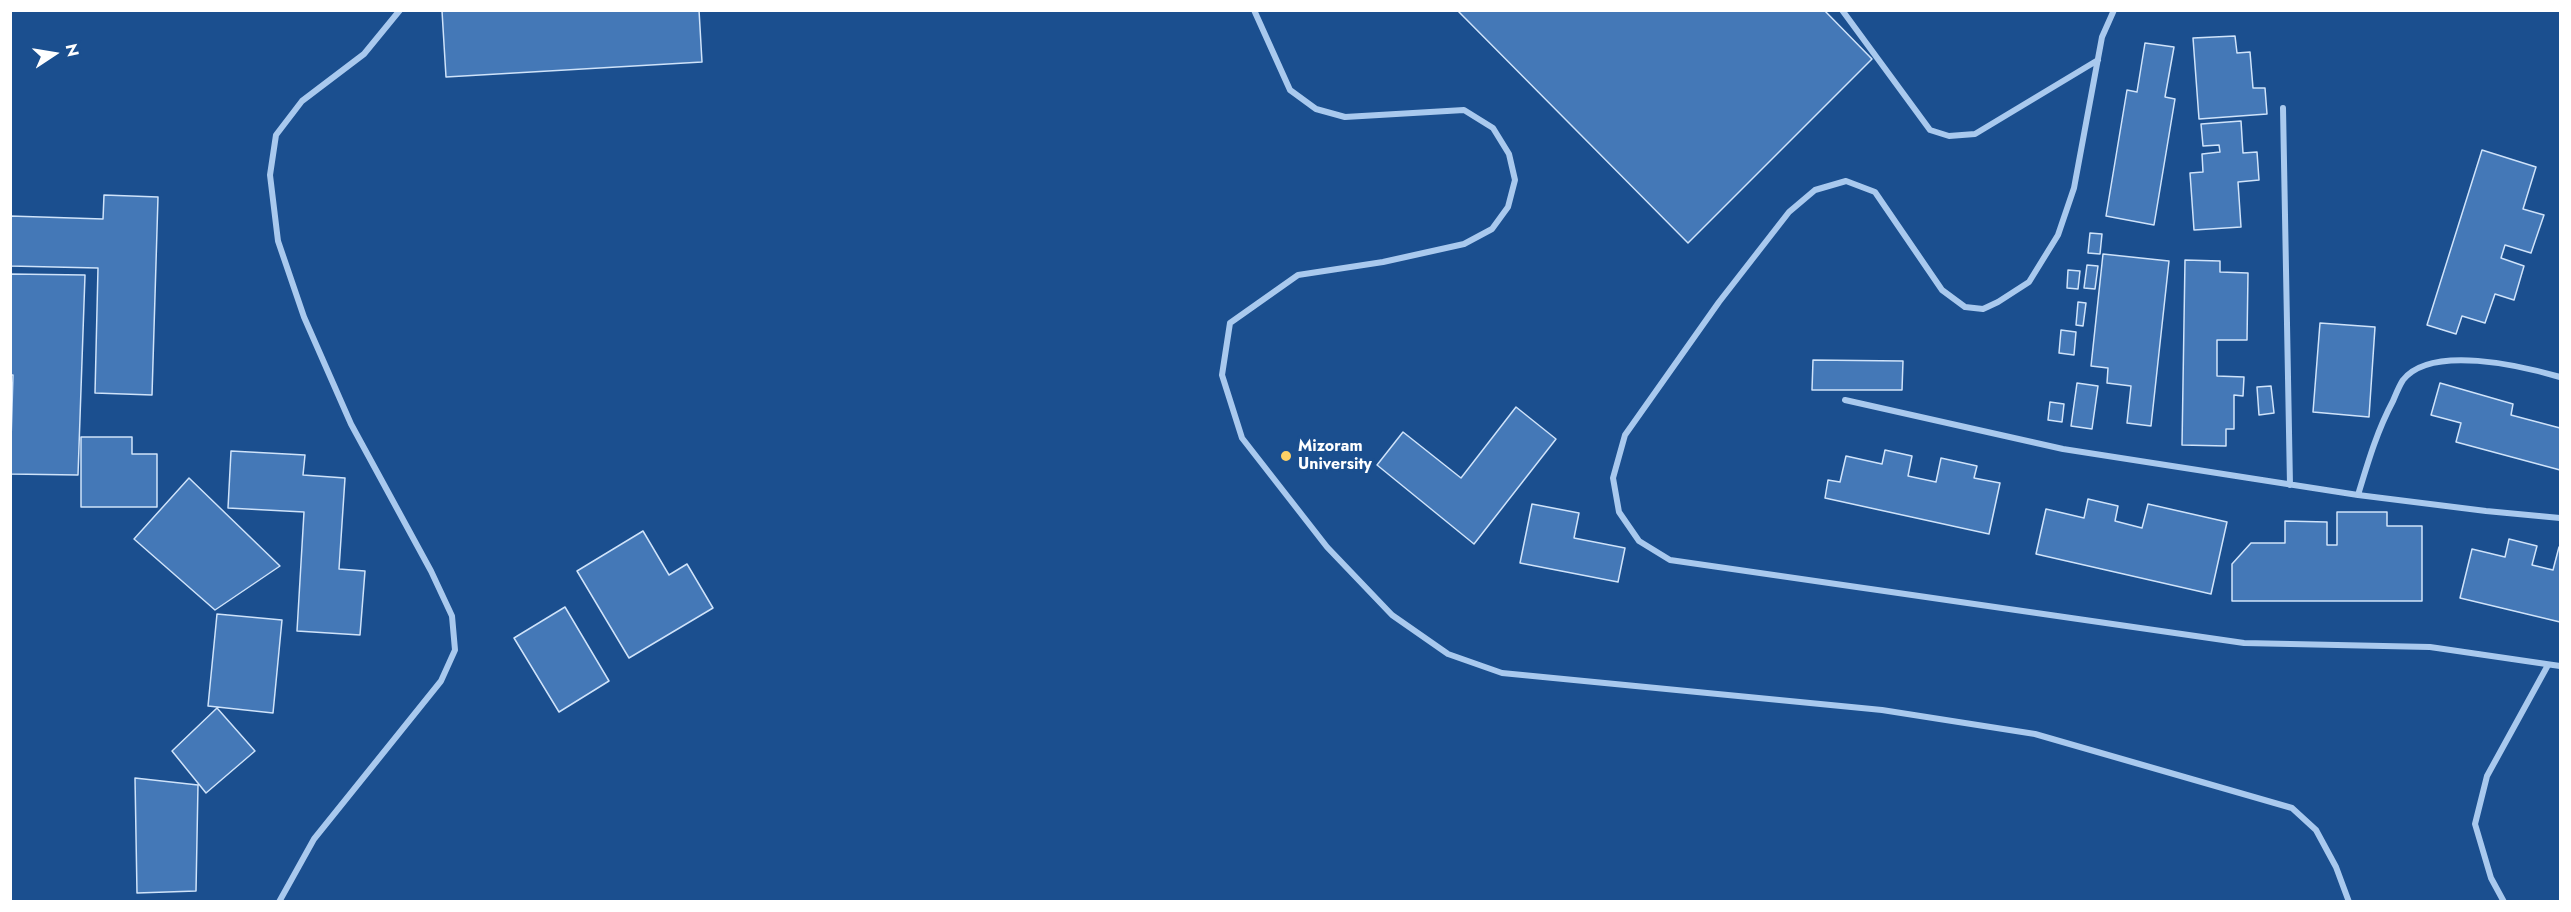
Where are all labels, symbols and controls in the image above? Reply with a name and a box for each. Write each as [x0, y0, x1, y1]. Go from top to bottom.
north arrow [24, 24, 84, 84]
text: N [60, 42, 85, 59]
place label: Mizoram University [1298, 437, 1372, 475]
marker: Mizoram University [1279, 449, 1293, 463]

